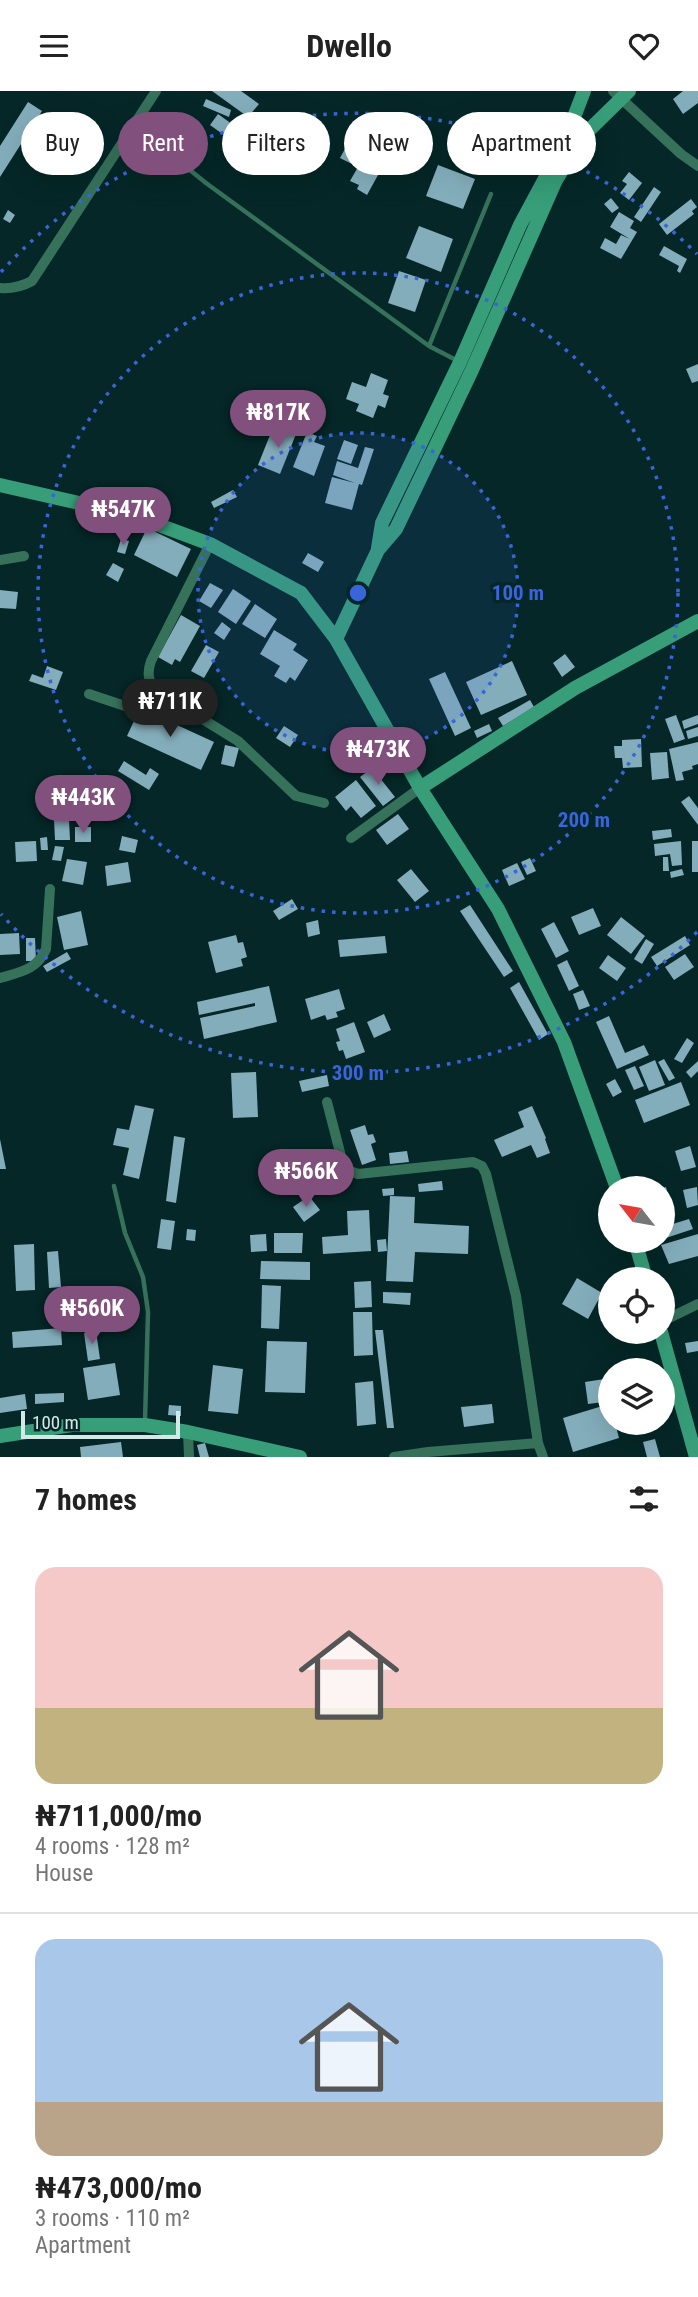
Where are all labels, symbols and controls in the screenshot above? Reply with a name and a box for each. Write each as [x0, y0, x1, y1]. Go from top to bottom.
icon: menu [35, 27, 73, 65]
text: Dwello [306, 27, 392, 65]
icon: heart [625, 27, 663, 65]
chip: Buy [21, 112, 104, 175]
chip: Rent [118, 112, 208, 175]
chip: Filters [222, 112, 330, 175]
chip: New [344, 112, 433, 175]
chip: Apartment [447, 112, 596, 175]
pin: ₦817K [229, 391, 327, 450]
text: ₦817K [246, 399, 310, 426]
pin: ₦547K [74, 487, 172, 547]
text: ₦547K [91, 496, 155, 523]
centre of rings [346, 581, 370, 605]
text: 100 m [492, 581, 544, 605]
pin: ₦711K [121, 679, 219, 739]
text: ₦711K [138, 688, 202, 715]
pin: ₦473K [329, 727, 427, 787]
text: ₦473K [346, 736, 410, 763]
pin: ₦443K [34, 775, 132, 835]
text: ₦443K [51, 784, 115, 811]
text: 200 m [558, 808, 610, 832]
text: 300 m [332, 1061, 384, 1085]
pin: ₦566K [257, 1149, 355, 1209]
text: ₦566K [274, 1158, 338, 1185]
north arrow [598, 1176, 676, 1253]
map controls [598, 1176, 675, 1435]
button: locate [598, 1267, 675, 1344]
pin: ₦560K [43, 1287, 141, 1346]
text: ₦560K [60, 1295, 124, 1322]
button: layers [598, 1358, 675, 1435]
scale bar [21, 1408, 180, 1440]
text: 100 m [32, 1411, 79, 1434]
icon: filters [625, 1480, 663, 1518]
text: 7 homes [35, 1482, 137, 1517]
icon: home [286, 1612, 412, 1738]
text: ₦711,000/mo [35, 1798, 202, 1833]
text: 4 rooms · 128 m² [35, 1833, 190, 1860]
text: House [35, 1860, 93, 1887]
icon: home [286, 1984, 412, 2110]
text: ₦473,000/mo [35, 2170, 202, 2205]
text: 3 rooms · 110 m² [35, 2205, 190, 2232]
text: Apartment [35, 2232, 131, 2259]

